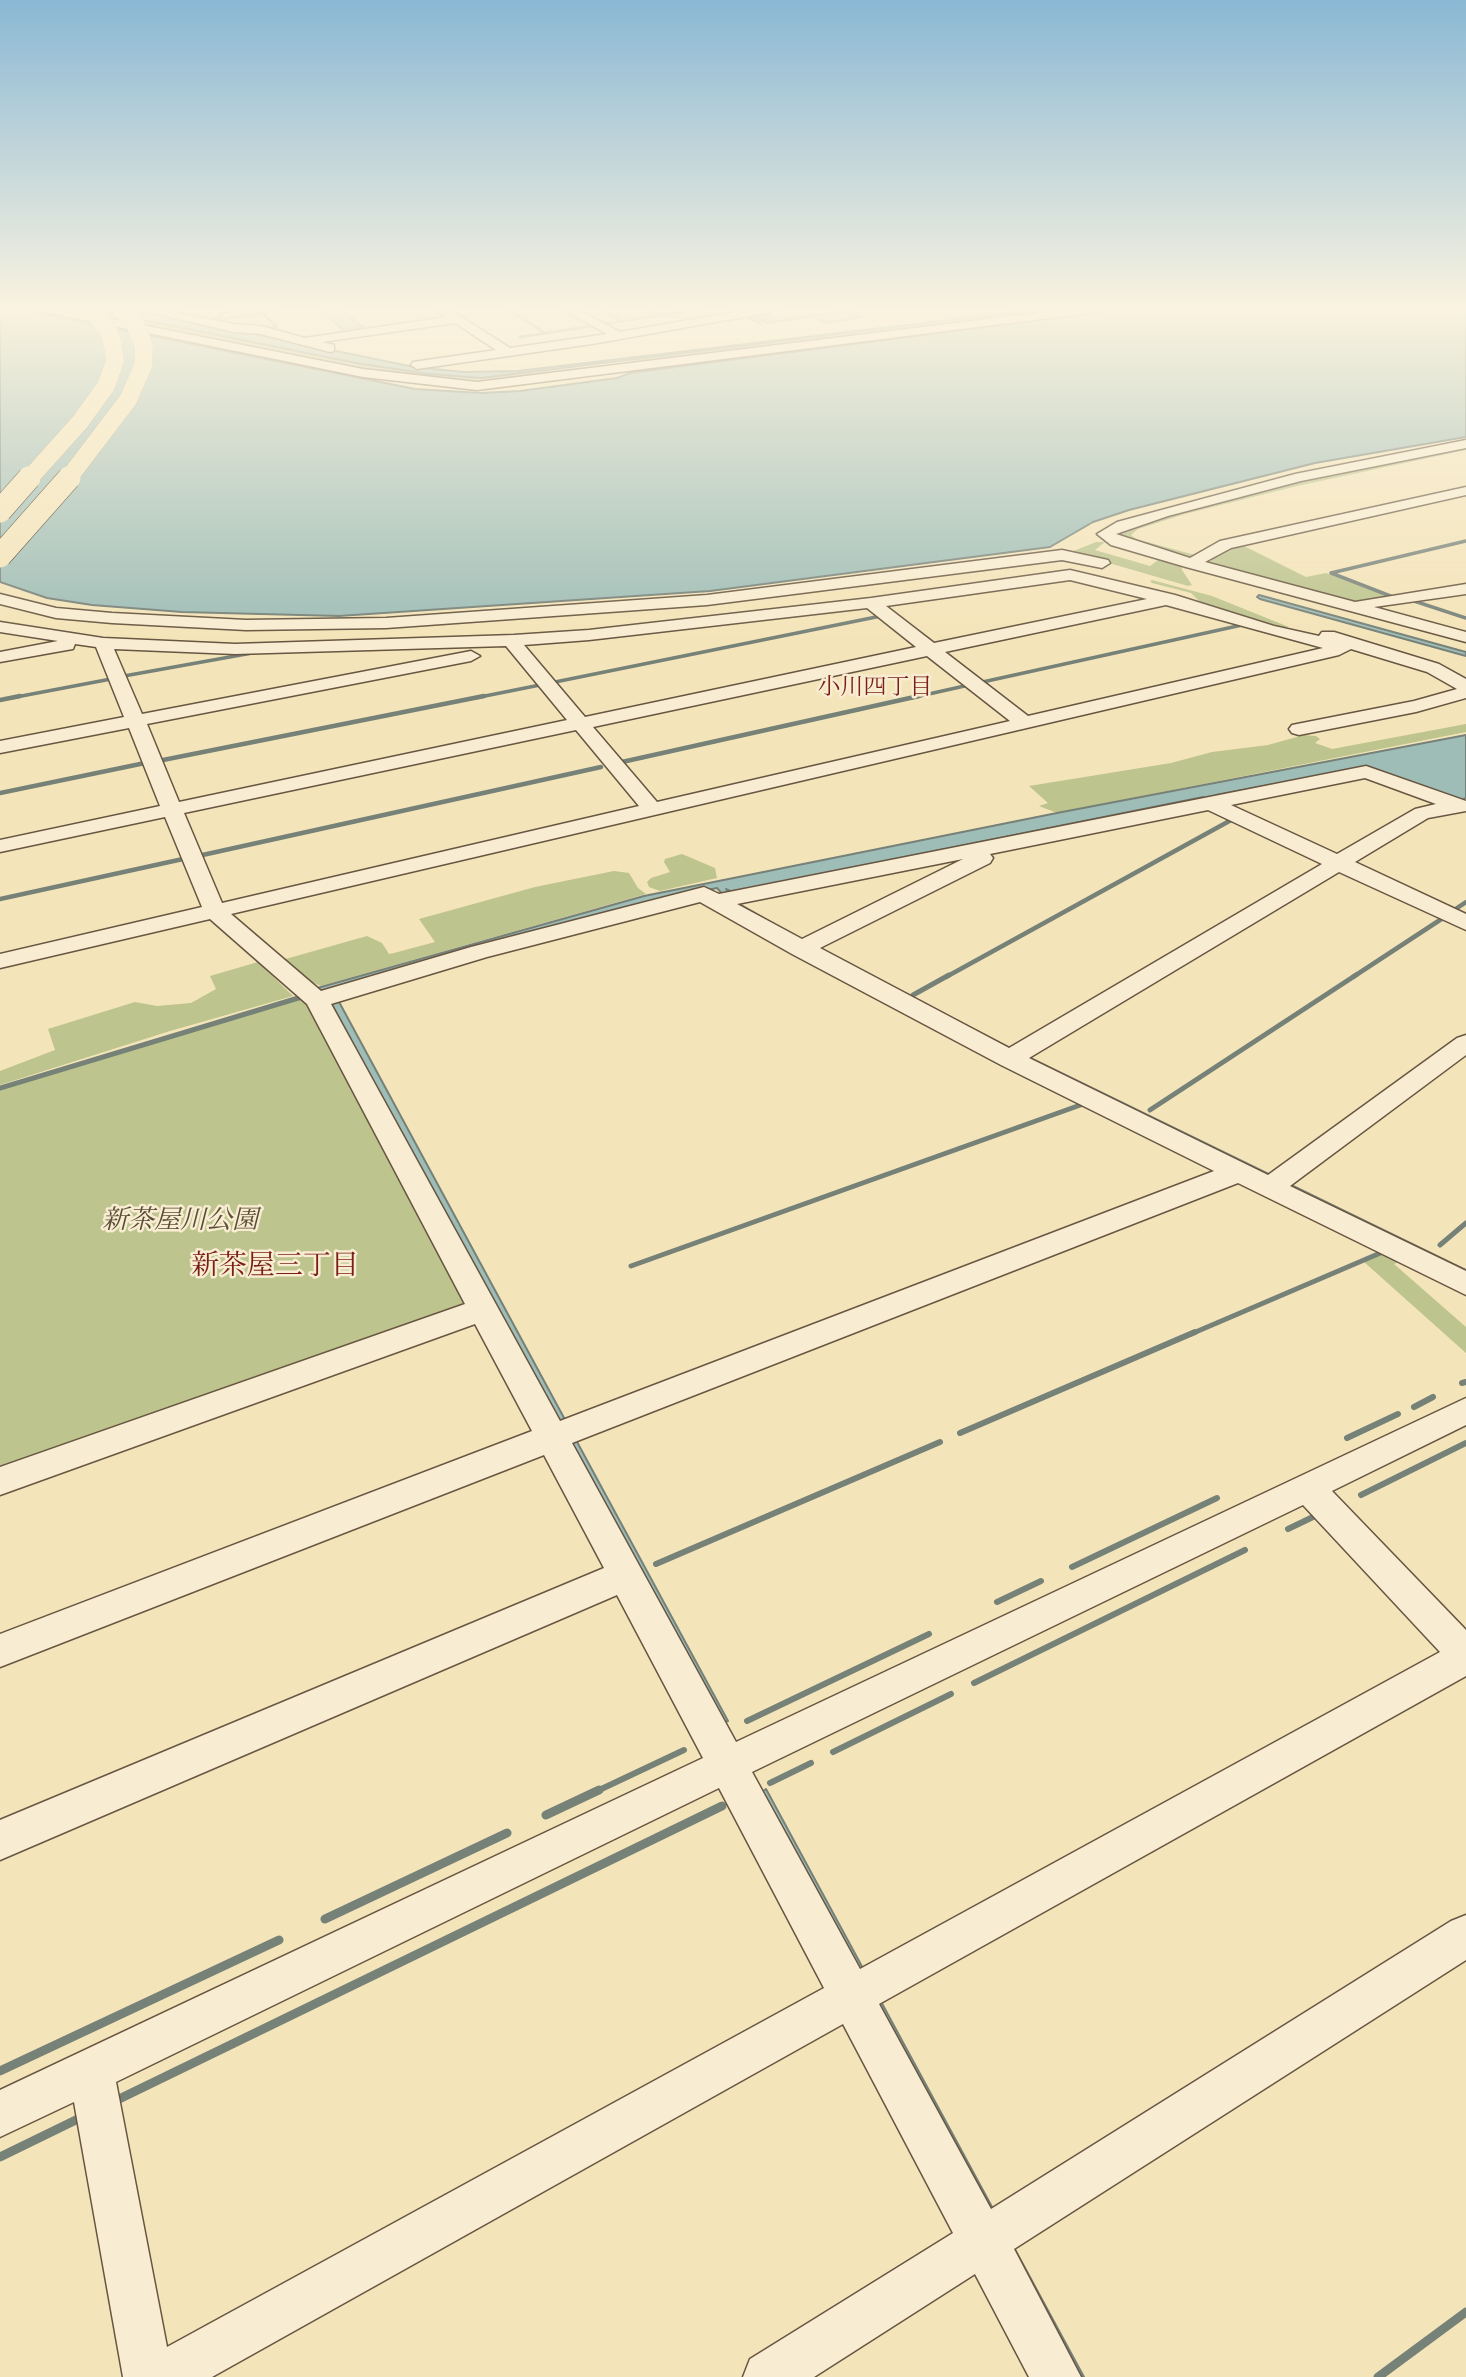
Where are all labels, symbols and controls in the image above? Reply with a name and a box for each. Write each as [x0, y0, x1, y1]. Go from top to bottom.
district label: 小川四丁目 [818, 674, 932, 702]
park label: 新茶屋川公園 [102, 1205, 258, 1237]
district label: 新茶屋三丁目 [191, 1249, 359, 1283]

